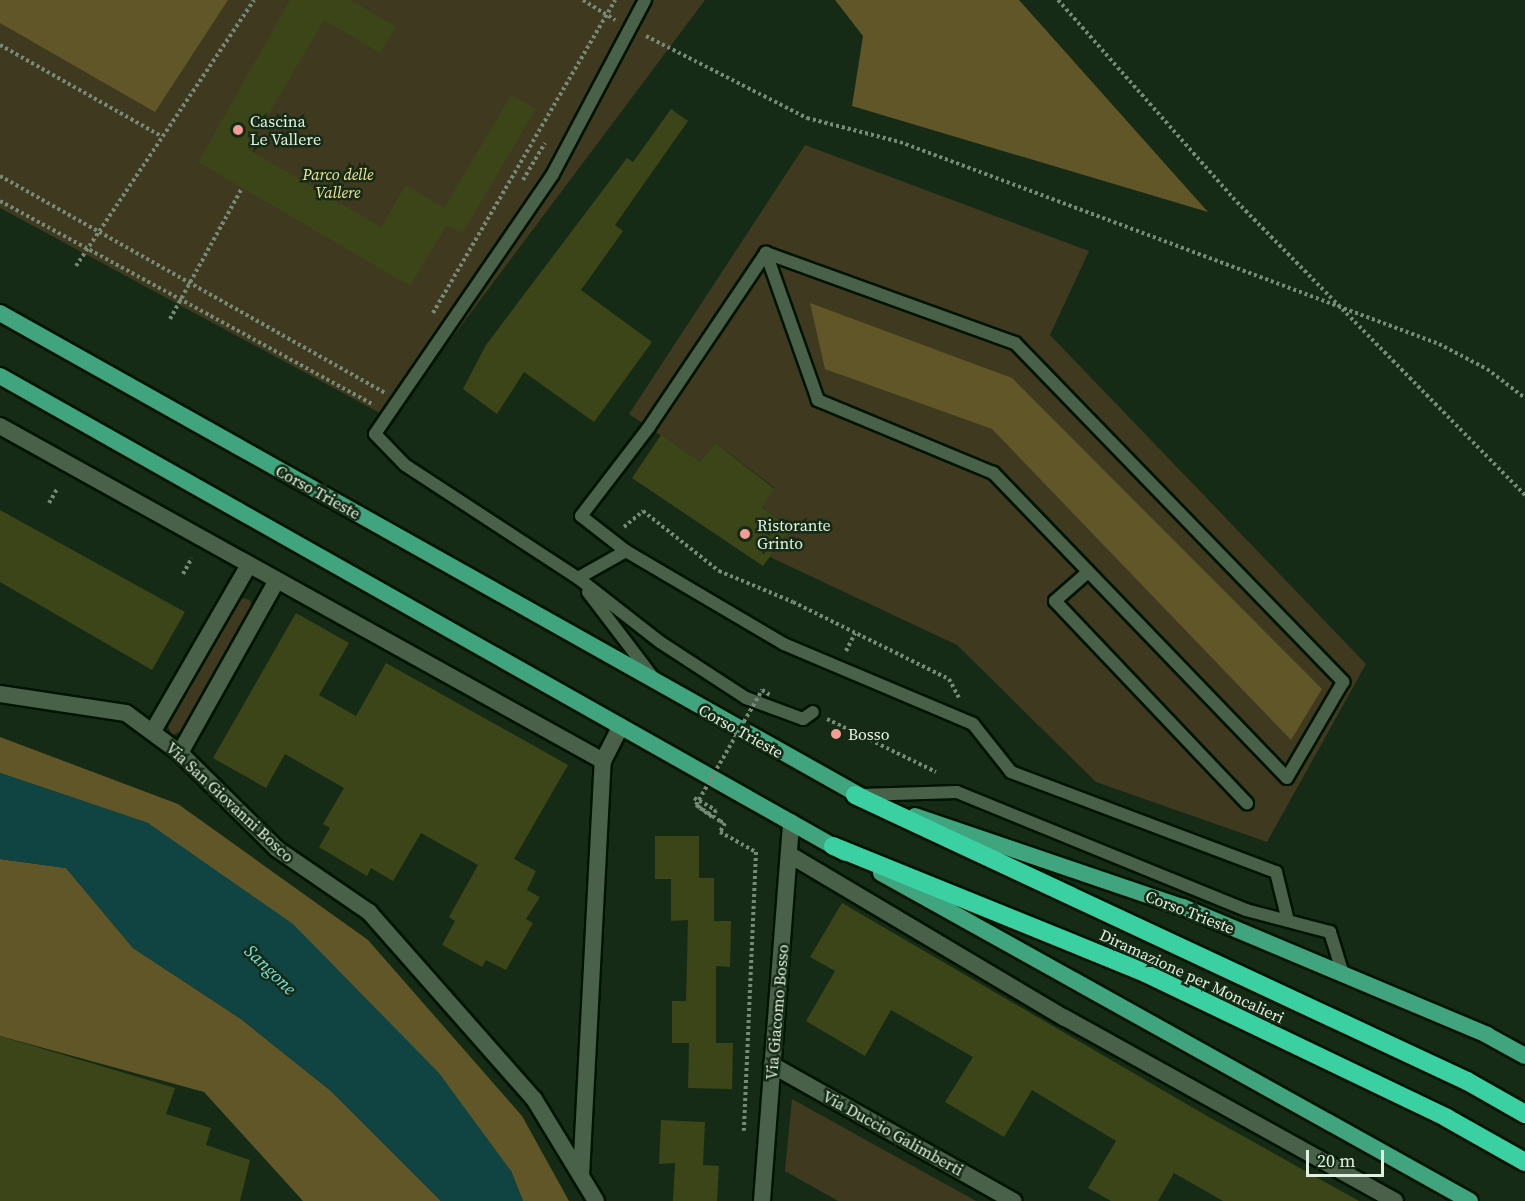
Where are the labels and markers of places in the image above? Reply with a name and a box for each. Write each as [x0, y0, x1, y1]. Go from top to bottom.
place label: Cascina Le Vallere [250, 111, 322, 149]
marker: Cascina Le Vallere [231, 123, 245, 137]
place label: Ristorante Grinto [757, 515, 831, 553]
marker: Ristorante Grinto [738, 527, 752, 541]
place label: Bosso [848, 724, 890, 744]
marker: Bosso [829, 727, 843, 741]

